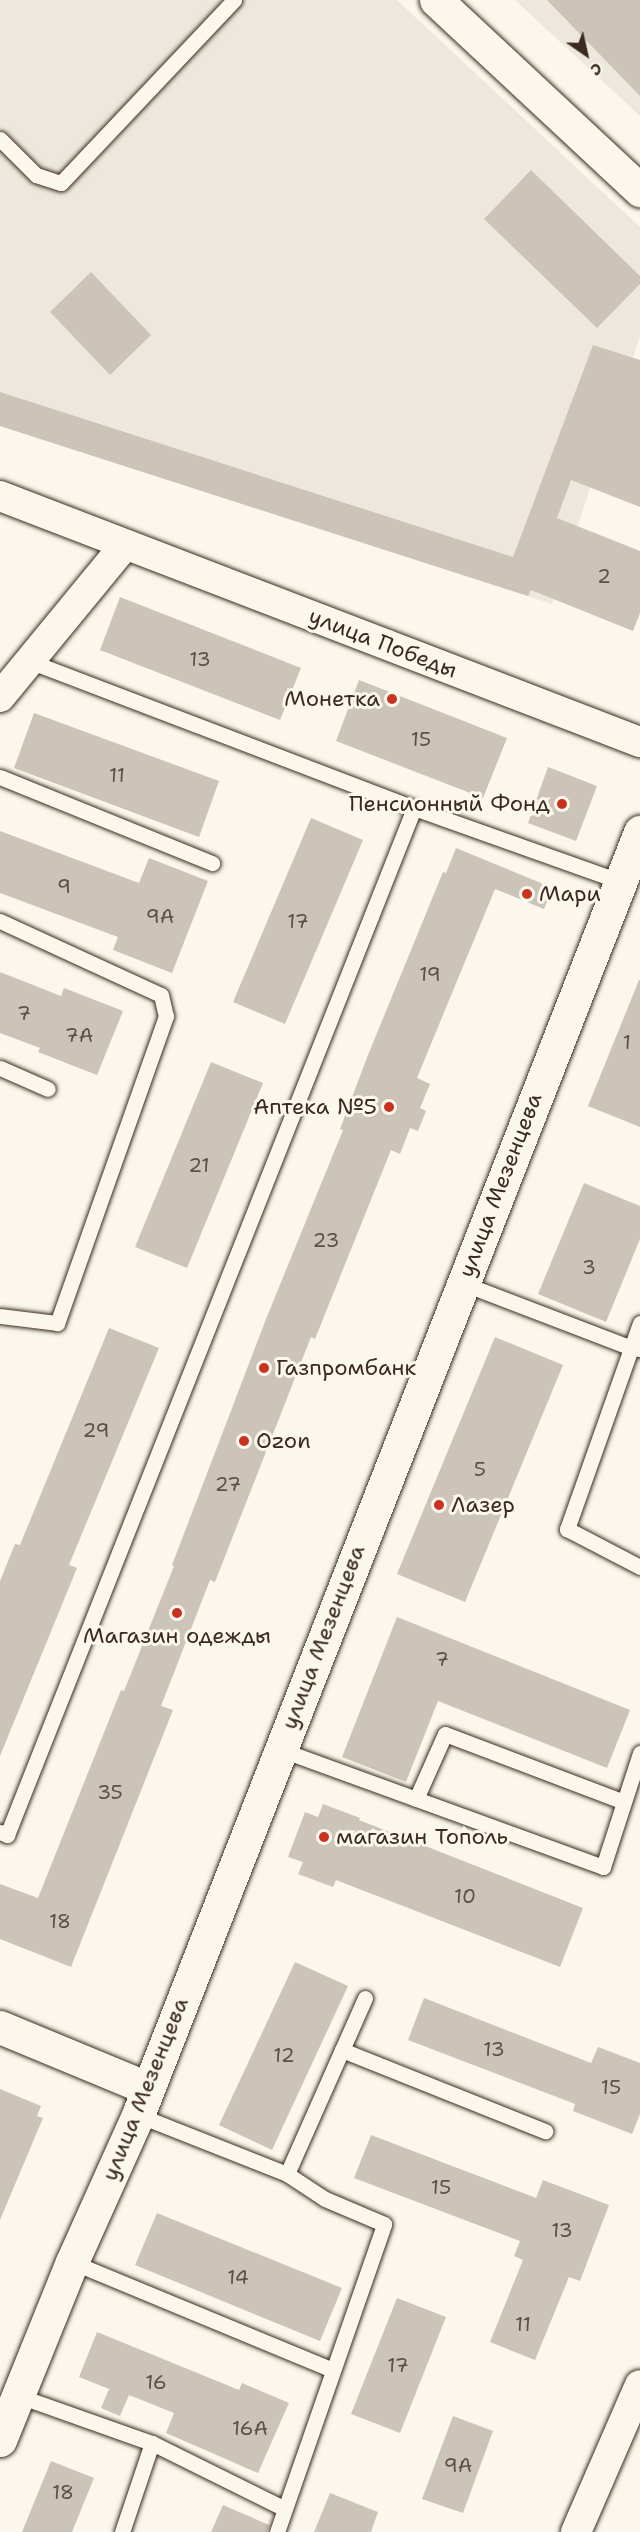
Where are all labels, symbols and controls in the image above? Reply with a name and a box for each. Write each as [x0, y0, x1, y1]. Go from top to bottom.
north arrow [556, 24, 616, 84]
text: С [586, 58, 606, 81]
house number: 2 [597, 564, 611, 588]
street label: улица Победы [305, 603, 461, 683]
house number: 13 [189, 647, 211, 671]
place label: Монетка [284, 686, 380, 712]
marker: Монетка [385, 692, 399, 706]
house number: 15 [411, 727, 431, 751]
house number: 11 [109, 763, 125, 787]
place label: Пенсионный Фонд [349, 791, 550, 817]
marker: Пенсионный Фонд [555, 797, 569, 811]
house number: 9 [57, 874, 71, 898]
place label: Мари [539, 881, 601, 907]
marker: Мари [520, 887, 534, 901]
house number: 9А [146, 904, 174, 928]
house number: 17 [287, 909, 309, 933]
house number: 19 [419, 962, 441, 986]
house number: 7 [17, 1001, 31, 1025]
house number: 7А [65, 1023, 93, 1047]
house number: 1 [623, 1030, 631, 1054]
street label: улица Мезенцева [453, 1089, 547, 1281]
place label: Аптека №5 [253, 1094, 377, 1120]
marker: Аптека №5 [382, 1100, 396, 1114]
house number: 21 [188, 1153, 210, 1177]
house number: 23 [313, 1228, 339, 1252]
house number: 3 [582, 1255, 596, 1279]
place label: Газпромбанк [276, 1355, 416, 1381]
marker: Газпромбанк [257, 1361, 271, 1375]
house number: 29 [83, 1418, 109, 1442]
place label: Ozon [256, 1428, 311, 1454]
marker: Ozon [237, 1434, 251, 1448]
house number: 5 [474, 1457, 486, 1481]
house number: 27 [215, 1472, 241, 1496]
place label: Лазер [451, 1492, 515, 1518]
marker: Лазер [432, 1498, 446, 1512]
street label: улица Мезенцева [276, 1541, 370, 1733]
marker: Магазин одежды [170, 1606, 184, 1620]
place label: Магазин одежды [83, 1623, 271, 1649]
house number: 7 [435, 1647, 449, 1671]
house number: 35 [97, 1780, 123, 1804]
place label: магазин Тополь [336, 1824, 508, 1850]
marker: магазин Тополь [317, 1830, 331, 1844]
house number: 10 [454, 1884, 476, 1908]
house number: 18 [49, 1909, 71, 1933]
street label: улица Мезенцева [96, 1994, 194, 2184]
house number: 13 [483, 2037, 505, 2061]
house number: 12 [273, 2043, 295, 2067]
house number: 15 [601, 2075, 621, 2099]
house number: 15 [431, 2175, 451, 2199]
house number: 13 [551, 2218, 573, 2242]
house number: 14 [227, 2265, 249, 2289]
house number: 11 [515, 2312, 531, 2336]
house number: 17 [387, 2353, 409, 2377]
house number: 16 [145, 2370, 167, 2394]
house number: 16А [232, 2416, 268, 2440]
house number: 9А [444, 2453, 472, 2477]
house number: 18 [52, 2480, 74, 2504]

